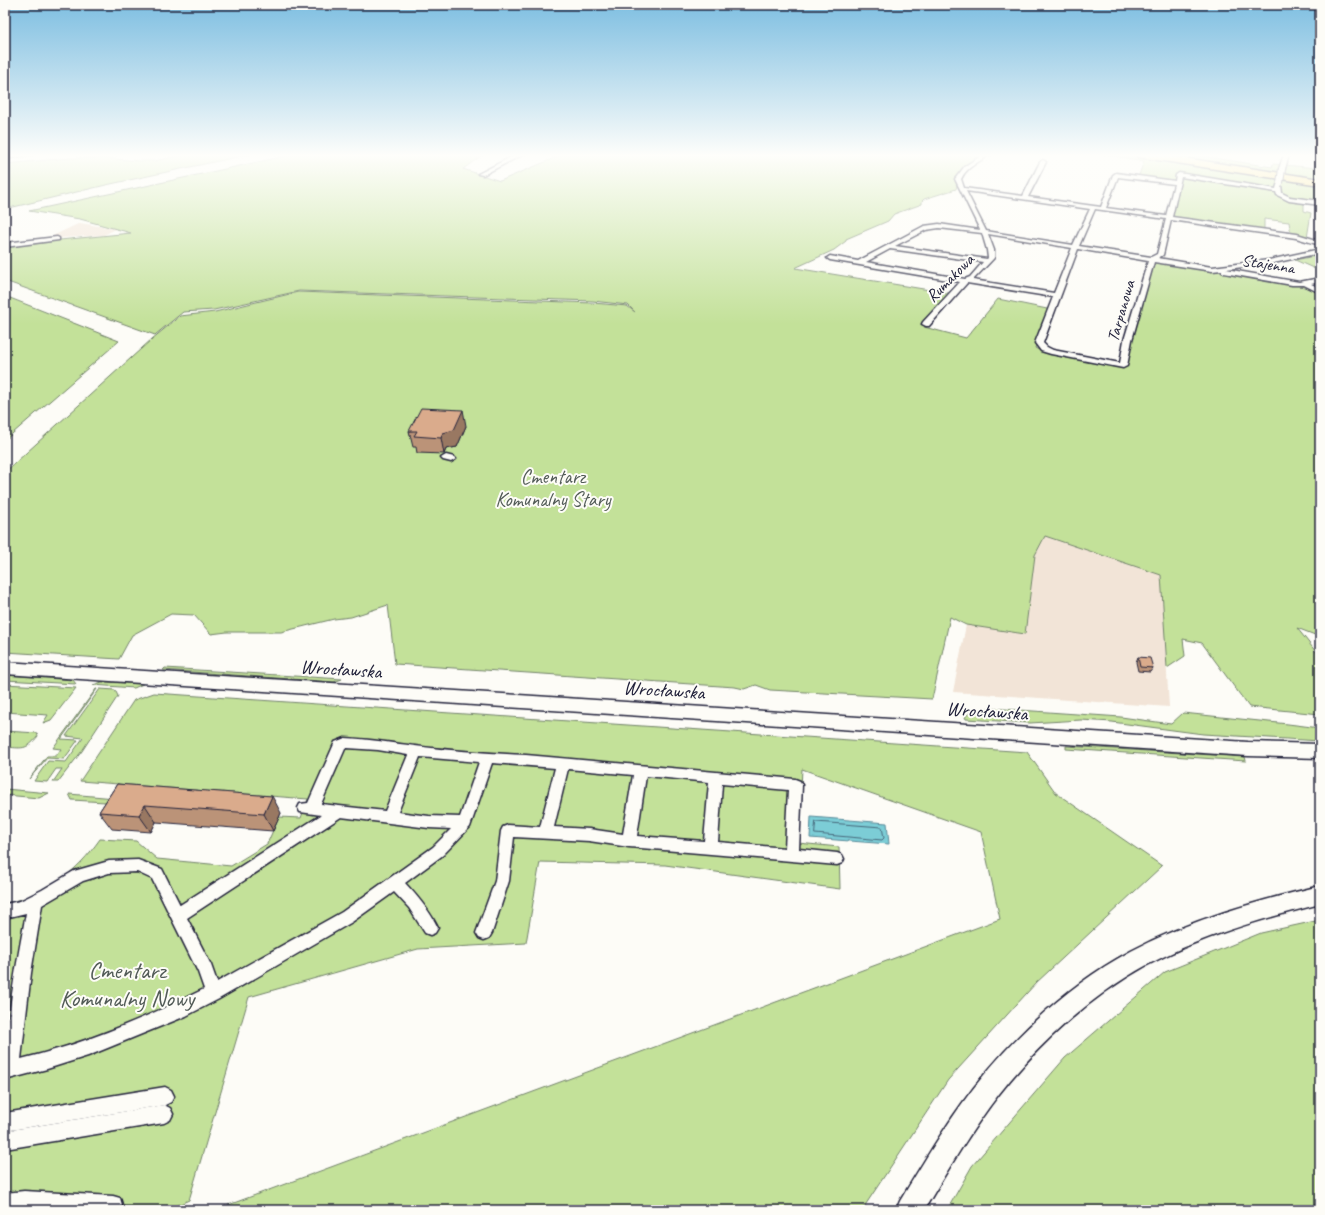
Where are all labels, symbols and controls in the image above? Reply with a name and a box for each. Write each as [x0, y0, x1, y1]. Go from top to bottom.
street label: Rumakowa [921, 248, 980, 307]
street label: Stajenna [1240, 249, 1298, 279]
street label: Tarpanowa [1102, 276, 1140, 344]
park label: Cmentarz Komunalny Stary [496, 464, 612, 512]
street label: Wrocławska [300, 654, 384, 684]
street label: Wrocławska [623, 675, 707, 705]
street label: Wrocławska [946, 696, 1030, 726]
park label: Cmentarz Komunalny Nowy [60, 955, 196, 1013]

